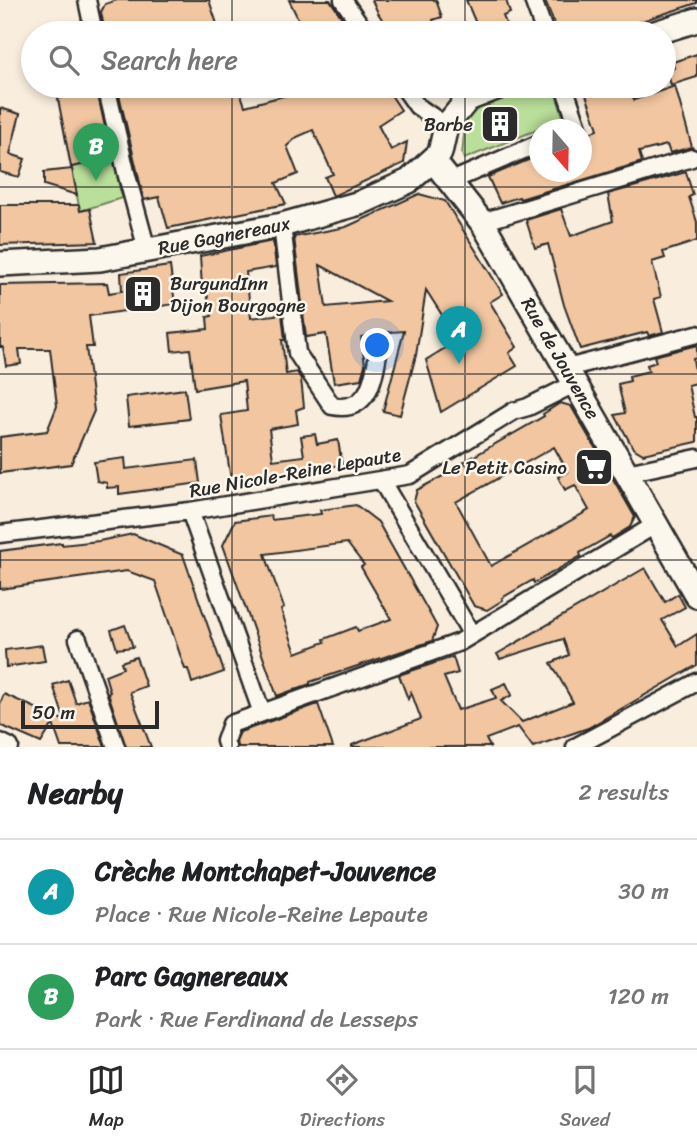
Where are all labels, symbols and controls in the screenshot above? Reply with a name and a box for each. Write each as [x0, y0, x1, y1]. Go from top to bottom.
search box [21, 21, 676, 98]
text: Search here [101, 37, 238, 83]
icon: search [45, 41, 83, 79]
building icon: Barbe [479, 103, 521, 145]
place label: Barbe [424, 108, 473, 141]
north arrow [529, 119, 592, 182]
pin: B [73, 123, 119, 181]
street label: Rue Gagnereaux [155, 206, 293, 265]
place label: BurgundInn Dijon Bourgogne [170, 267, 306, 322]
building icon: BurgundInn Dijon Bourgogne [122, 273, 164, 315]
street label: Rue de Jouvence [512, 291, 609, 426]
pin: A [436, 306, 482, 364]
your location [360, 328, 394, 362]
street label: Rue Nicole-Reine Lepaute [187, 438, 403, 507]
supermarket icon: Le Petit Casino [573, 446, 615, 488]
place label: Le Petit Casino [442, 451, 567, 484]
text: 50 m [32, 696, 75, 729]
scale bar [21, 698, 159, 730]
text: Nearby [28, 766, 123, 820]
text: 2 results [578, 772, 669, 813]
text: Crèche Montchapet-Jouvence [95, 848, 436, 894]
text: A [43, 871, 59, 912]
text: 30 m [618, 871, 669, 912]
text: Place · Rue Nicole-Reine Lepaute [95, 894, 428, 935]
text: Parc Gagnereaux [95, 953, 287, 999]
text: B [44, 976, 58, 1017]
text: 120 m [608, 976, 669, 1017]
text: Park · Rue Ferdinand de Lesseps [95, 999, 418, 1040]
tab: Map [87, 1061, 125, 1136]
tab: Directions [300, 1061, 385, 1136]
tab: Saved [560, 1061, 610, 1136]

